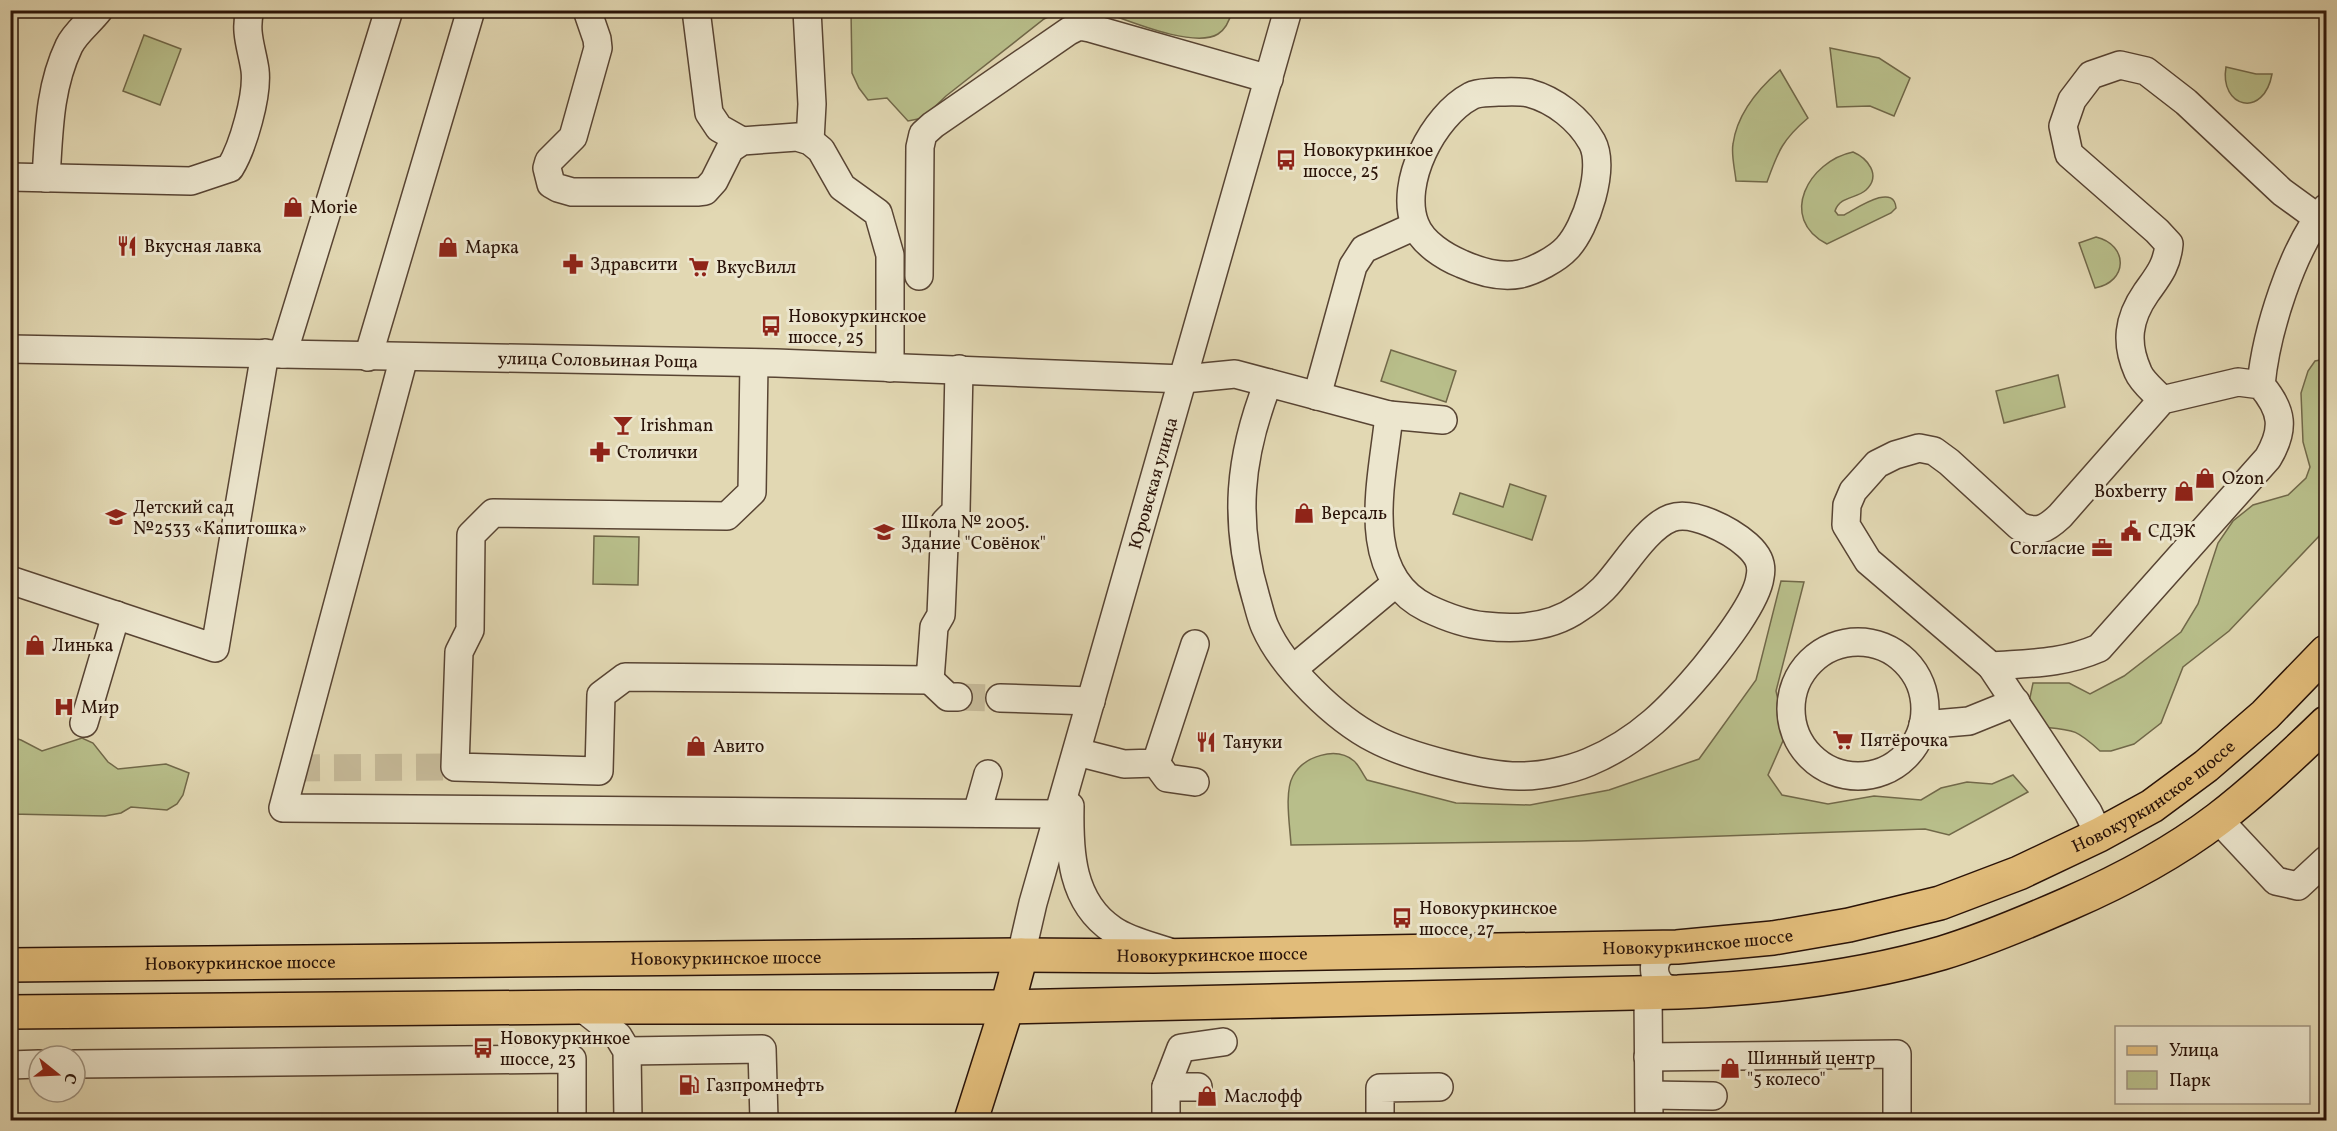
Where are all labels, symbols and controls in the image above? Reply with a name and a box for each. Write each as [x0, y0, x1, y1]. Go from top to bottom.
place label: Новокуркинкое шоссе, 25 [1303, 139, 1433, 185]
bus stop icon: Новокуркинкое шоссе, 25 [1274, 148, 1298, 172]
shop icon: Morie [281, 195, 305, 219]
place label: Morie [310, 196, 357, 221]
restaurant icon: Вкусная лавка [115, 234, 139, 258]
place label: Вкусная лавка [144, 235, 262, 260]
shop icon: Марка [436, 235, 460, 259]
place label: Марка [465, 236, 519, 261]
pharmacy icon: Здравсити [561, 252, 585, 276]
place label: Здравсити [590, 253, 678, 278]
supermarket icon: ВкусВилл [687, 255, 711, 279]
place label: ВкусВилл [716, 256, 796, 281]
place label: Новокуркинское шоссе, 25 [788, 305, 926, 351]
bus stop icon: Новокуркинское шоссе, 25 [759, 314, 783, 338]
street label: улица Соловьиная Роща [497, 347, 698, 376]
bar icon: Irishman [611, 413, 635, 437]
place label: Irishman [640, 414, 714, 439]
street label: Юровская улица [1124, 414, 1185, 553]
pharmacy icon: Столички [588, 440, 612, 464]
place label: Столички [617, 441, 698, 466]
shop icon: Ozon [2193, 466, 2217, 490]
place label: Ozon [2222, 467, 2265, 492]
shop icon: Boxberry [2172, 479, 2196, 503]
place label: Boxberry [2094, 480, 2167, 505]
place label: Детский сад №2533 «Капитошка» [133, 496, 307, 542]
shop icon: Версаль [1292, 501, 1316, 525]
place label: Версаль [1321, 502, 1387, 527]
school or university icon: Детский сад №2533 «Капитошка» [104, 505, 128, 529]
place label: Школа № 2005. Здание "Совёнок" [901, 511, 1046, 557]
public building icon: СДЭК [2119, 519, 2143, 543]
school or university icon: Школа № 2005. Здание "Совёнок" [872, 520, 896, 544]
place label: СДЭК [2148, 520, 2196, 545]
office icon: Согласие [2090, 536, 2114, 560]
place label: Согласие [2010, 537, 2085, 562]
shop icon: Линька [23, 633, 47, 657]
place label: Линька [52, 634, 113, 659]
hospital icon: Мир [52, 695, 76, 719]
place label: Мир [81, 696, 119, 721]
supermarket icon: Пятёрочка [1831, 728, 1855, 752]
place label: Пятёрочка [1860, 729, 1948, 754]
restaurant icon: Тануки [1194, 730, 1218, 754]
place label: Тануки [1223, 731, 1283, 756]
shop icon: Авито [684, 734, 708, 758]
place label: Авито [713, 735, 764, 760]
street label: Новокуркинское шоссе [2068, 735, 2241, 860]
place label: Новокуркинское шоссе, 27 [1419, 897, 1557, 943]
bus stop icon: Новокуркинское шоссе, 27 [1390, 906, 1414, 930]
street label: Новокуркинское шоссе [1602, 924, 1795, 962]
street label: Новокуркинское шоссе [1116, 942, 1308, 970]
street label: Новокуркинское шоссе [630, 946, 822, 973]
street label: Новокуркинское шоссе [144, 951, 336, 978]
legend [2115, 1026, 2310, 1104]
place label: Новокуркинкое шоссе, 23 [500, 1027, 630, 1073]
bus stop icon: Новокуркинкое шоссе, 23 [471, 1036, 495, 1060]
text: Улица [2169, 1039, 2219, 1064]
north arrow [27, 1044, 87, 1104]
place label: Шинный центр "5 колесо" [1747, 1047, 1875, 1093]
shop icon: Шинный центр "5 колесо" [1718, 1056, 1742, 1080]
text: Парк [2169, 1069, 2211, 1094]
text: С [57, 1070, 81, 1086]
fuel station icon: Газпромнефть [677, 1073, 701, 1097]
place label: Газпромнефть [706, 1074, 824, 1099]
shop icon: Маслофф [1195, 1084, 1219, 1108]
place label: Маслофф [1224, 1085, 1302, 1110]

